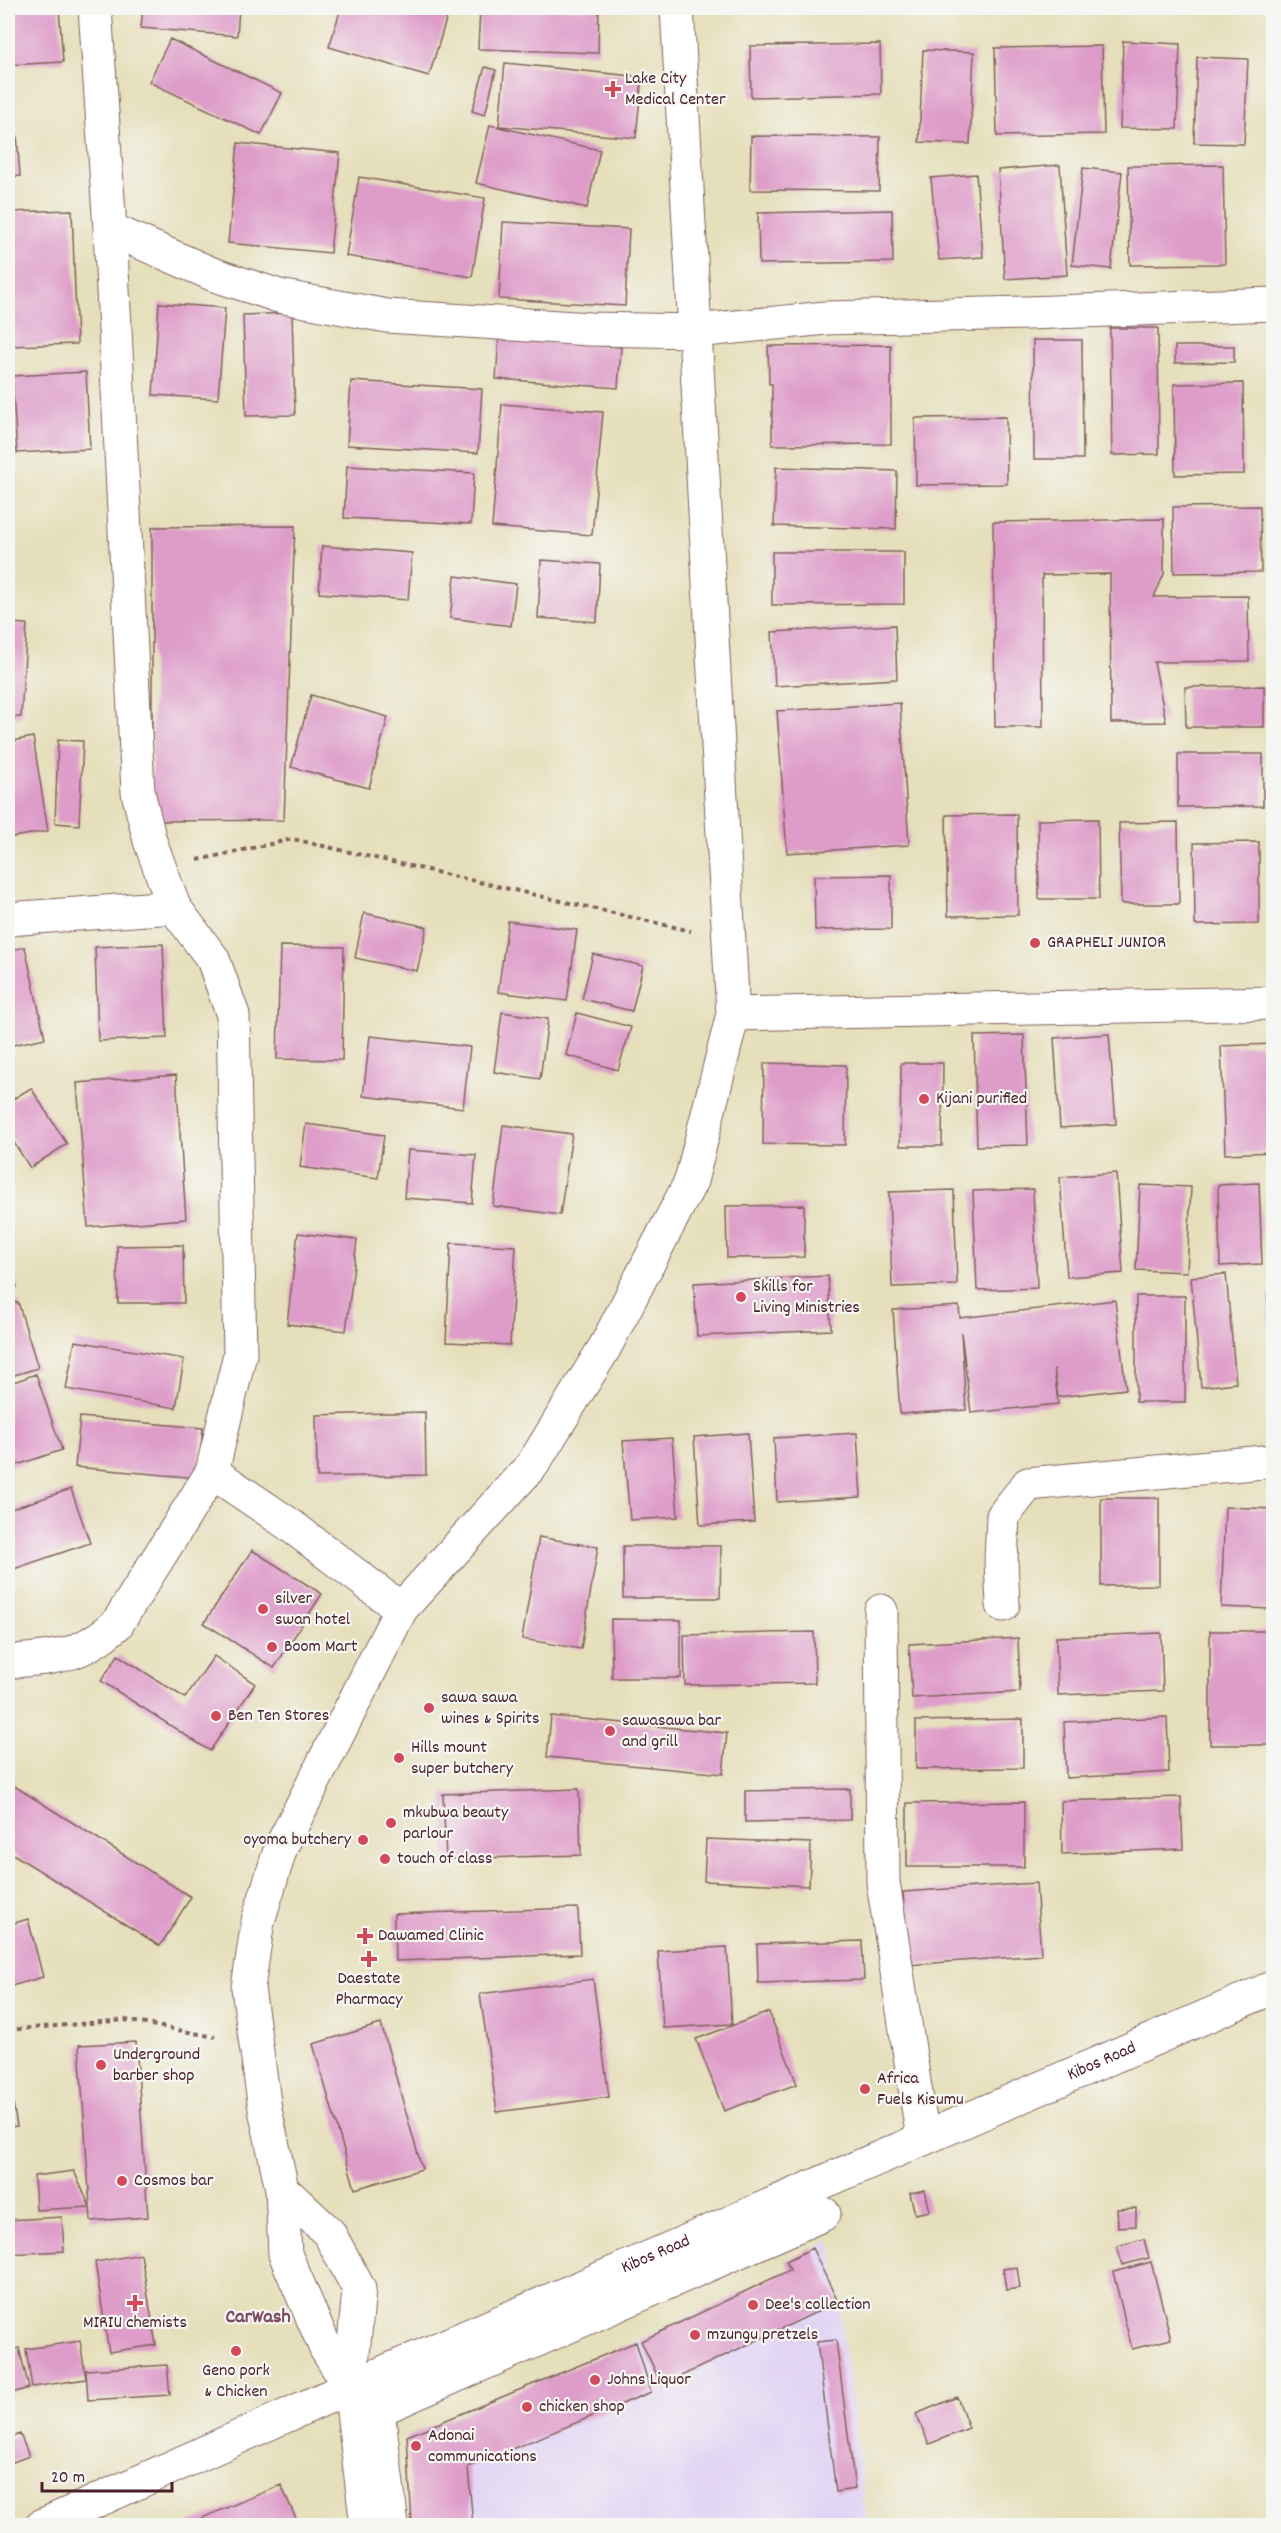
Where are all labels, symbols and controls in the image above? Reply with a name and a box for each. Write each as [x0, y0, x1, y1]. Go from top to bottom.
place label: Lake City Medical Center [625, 67, 726, 113]
marker: Lake City Medical Center [606, 82, 620, 96]
place label: GRAPHELI JUNIOR [1047, 931, 1166, 956]
marker: GRAPHELI JUNIOR [1028, 936, 1042, 950]
place label: Kijani purified [936, 1087, 1027, 1112]
marker: Kijani purified [917, 1092, 931, 1106]
place label: Skills for Living Ministries [753, 1275, 860, 1321]
marker: Skills for Living Ministries [734, 1290, 748, 1304]
place label: silver swan hotel [275, 1587, 351, 1633]
marker: silver swan hotel [256, 1602, 270, 1616]
place label: Boom Mart [284, 1635, 358, 1660]
marker: Boom Mart [265, 1640, 279, 1654]
place label: sawa sawa wines & Spirits [441, 1686, 540, 1732]
marker: sawa sawa wines & Spirits [422, 1701, 436, 1715]
place label: Ben Ten Stores [228, 1704, 329, 1729]
marker: Ben Ten Stores [209, 1709, 223, 1723]
place label: sawasawa bar and grill [622, 1709, 721, 1755]
marker: sawasawa bar and grill [603, 1724, 617, 1738]
place label: Hills mount super butchery [411, 1736, 514, 1782]
marker: Hills mount super butchery [392, 1751, 406, 1765]
place label: mkubwa beauty parlour [403, 1801, 509, 1847]
marker: mkubwa beauty parlour [384, 1816, 398, 1830]
place label: oyoma butchery [243, 1828, 352, 1853]
marker: oyoma butchery [356, 1833, 370, 1847]
place label: touch of class [397, 1847, 493, 1872]
marker: touch of class [378, 1852, 392, 1866]
place label: Dawamed Clinic [378, 1924, 484, 1949]
marker: Dawamed Clinic [356, 1927, 374, 1945]
marker: Daestate Pharmacy [362, 1952, 376, 1966]
place label: Daestate Pharmacy [336, 1967, 403, 2013]
street label: Kibos Road [1063, 2036, 1140, 2088]
place label: Underground barber shop [113, 2043, 200, 2089]
marker: Underground barber shop [94, 2058, 108, 2072]
place label: Africa Fuels Kisumu [877, 2067, 964, 2113]
marker: Africa Fuels Kisumu [858, 2082, 872, 2096]
place label: Cosmos bar [134, 2169, 214, 2194]
marker: Cosmos bar [115, 2174, 129, 2188]
street label: Kibos Road [617, 2229, 694, 2281]
place label: Dee's collection [765, 2293, 871, 2318]
marker: MIRIU chemists [128, 2296, 142, 2310]
marker: Dee's collection [746, 2298, 760, 2312]
district label: CarWash [225, 2304, 291, 2332]
place label: MIRIU chemists [83, 2311, 187, 2336]
place label: mzungu pretzels [707, 2323, 818, 2348]
marker: mzungu pretzels [688, 2328, 702, 2342]
marker: Geno pork & Chicken [229, 2344, 243, 2358]
place label: Geno pork & Chicken [202, 2359, 270, 2405]
place label: Johns Liquor [607, 2368, 691, 2393]
marker: Johns Liquor [588, 2373, 602, 2387]
place label: chicken shop [539, 2395, 625, 2420]
marker: chicken shop [520, 2400, 534, 2414]
place label: Adonai communications [428, 2424, 537, 2470]
marker: Adonai communications [409, 2439, 423, 2453]
scale bar [42, 2455, 172, 2493]
text: 20 m [51, 2466, 85, 2491]

